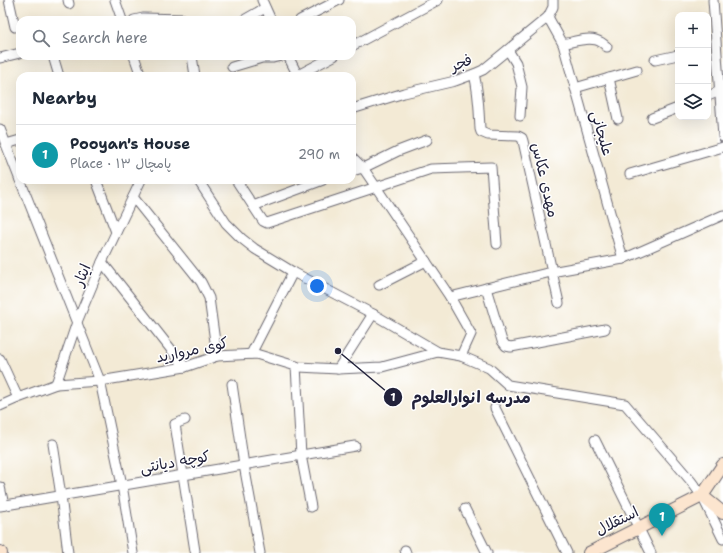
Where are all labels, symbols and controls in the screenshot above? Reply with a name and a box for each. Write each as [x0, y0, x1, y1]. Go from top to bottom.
map controls [675, 12, 711, 120]
button: + [675, 12, 711, 48]
search box [16, 16, 356, 60]
icon: search [30, 27, 52, 49]
text: Search here [62, 28, 148, 48]
button: − [675, 48, 711, 84]
street label: فجر [445, 50, 475, 77]
button: layers [675, 84, 711, 120]
text: Nearby [32, 87, 97, 109]
street label: علیجانی [586, 108, 618, 158]
text: Pooyan's House [70, 134, 190, 154]
street label: مهدی عکاس [527, 141, 563, 219]
text: 1 [42, 146, 48, 163]
text: 290 m [298, 146, 340, 163]
text: Place · پامچال ۱۳ [70, 155, 171, 172]
street label: ایثار [68, 261, 96, 290]
your location [307, 276, 327, 296]
street label: کوی مروارید [154, 333, 230, 367]
callout: مدرسه انوارالعلوم [383, 383, 539, 411]
text: مدرسه انوارالعلوم [411, 387, 531, 410]
text: 1 [390, 389, 396, 405]
street label: کوچه دیانتی [138, 446, 212, 478]
street label: استقلال [592, 502, 642, 540]
pin: 1 [649, 503, 675, 536]

